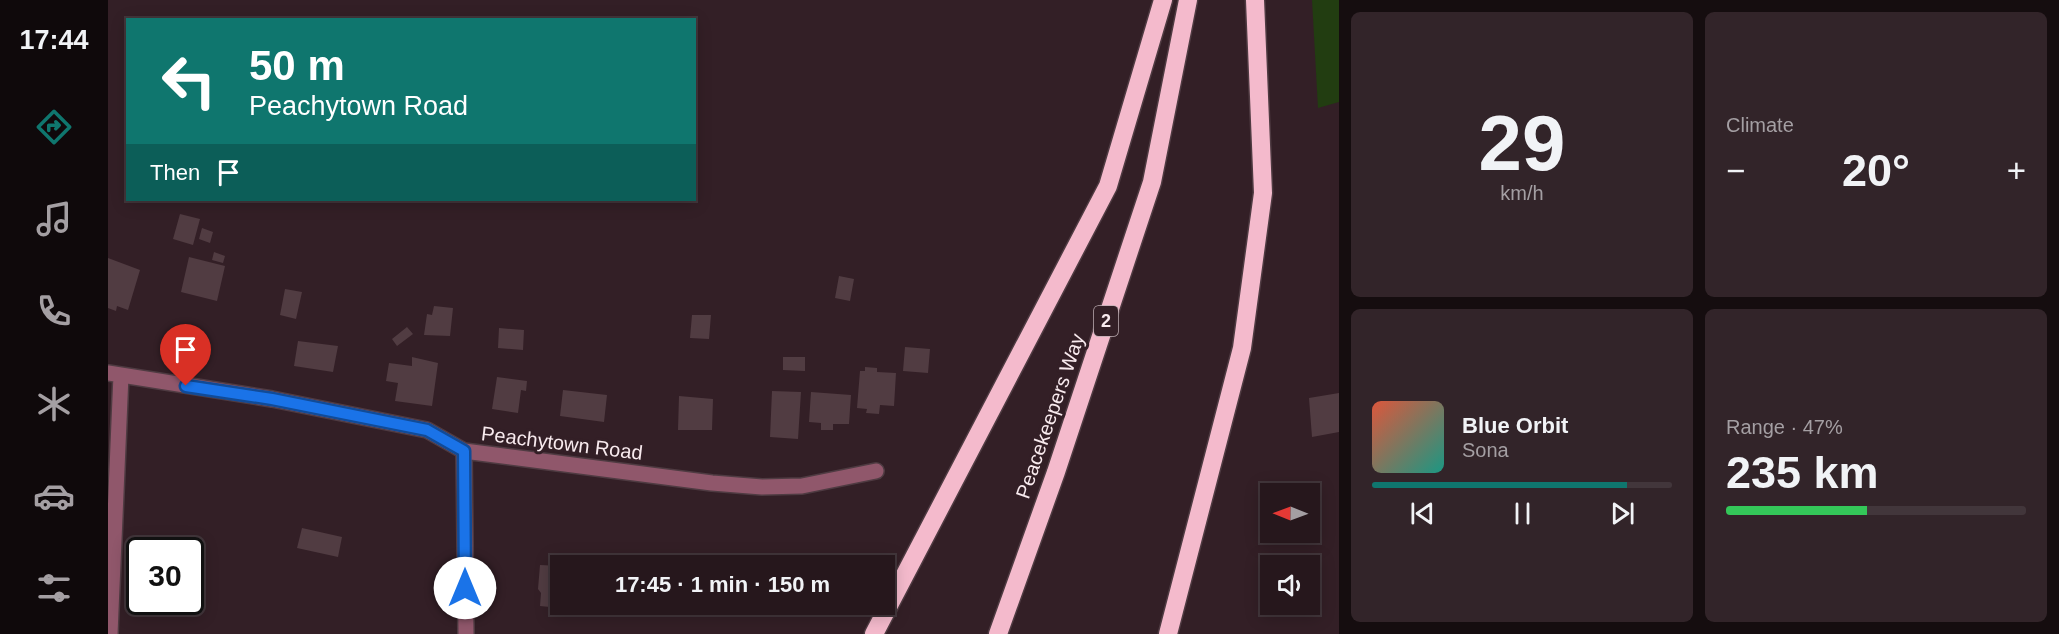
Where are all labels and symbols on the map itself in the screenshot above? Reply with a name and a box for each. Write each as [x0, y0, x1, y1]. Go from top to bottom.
road number: 2 [1094, 306, 1118, 336]
pin [160, 324, 211, 386]
street label: Peacekeepers Way [1011, 331, 1089, 501]
street label: Peachytown Road [480, 422, 644, 464]
north arrow [1260, 483, 1320, 543]
speed limit sign: 30 [126, 537, 204, 615]
position arrow [433, 556, 497, 620]

